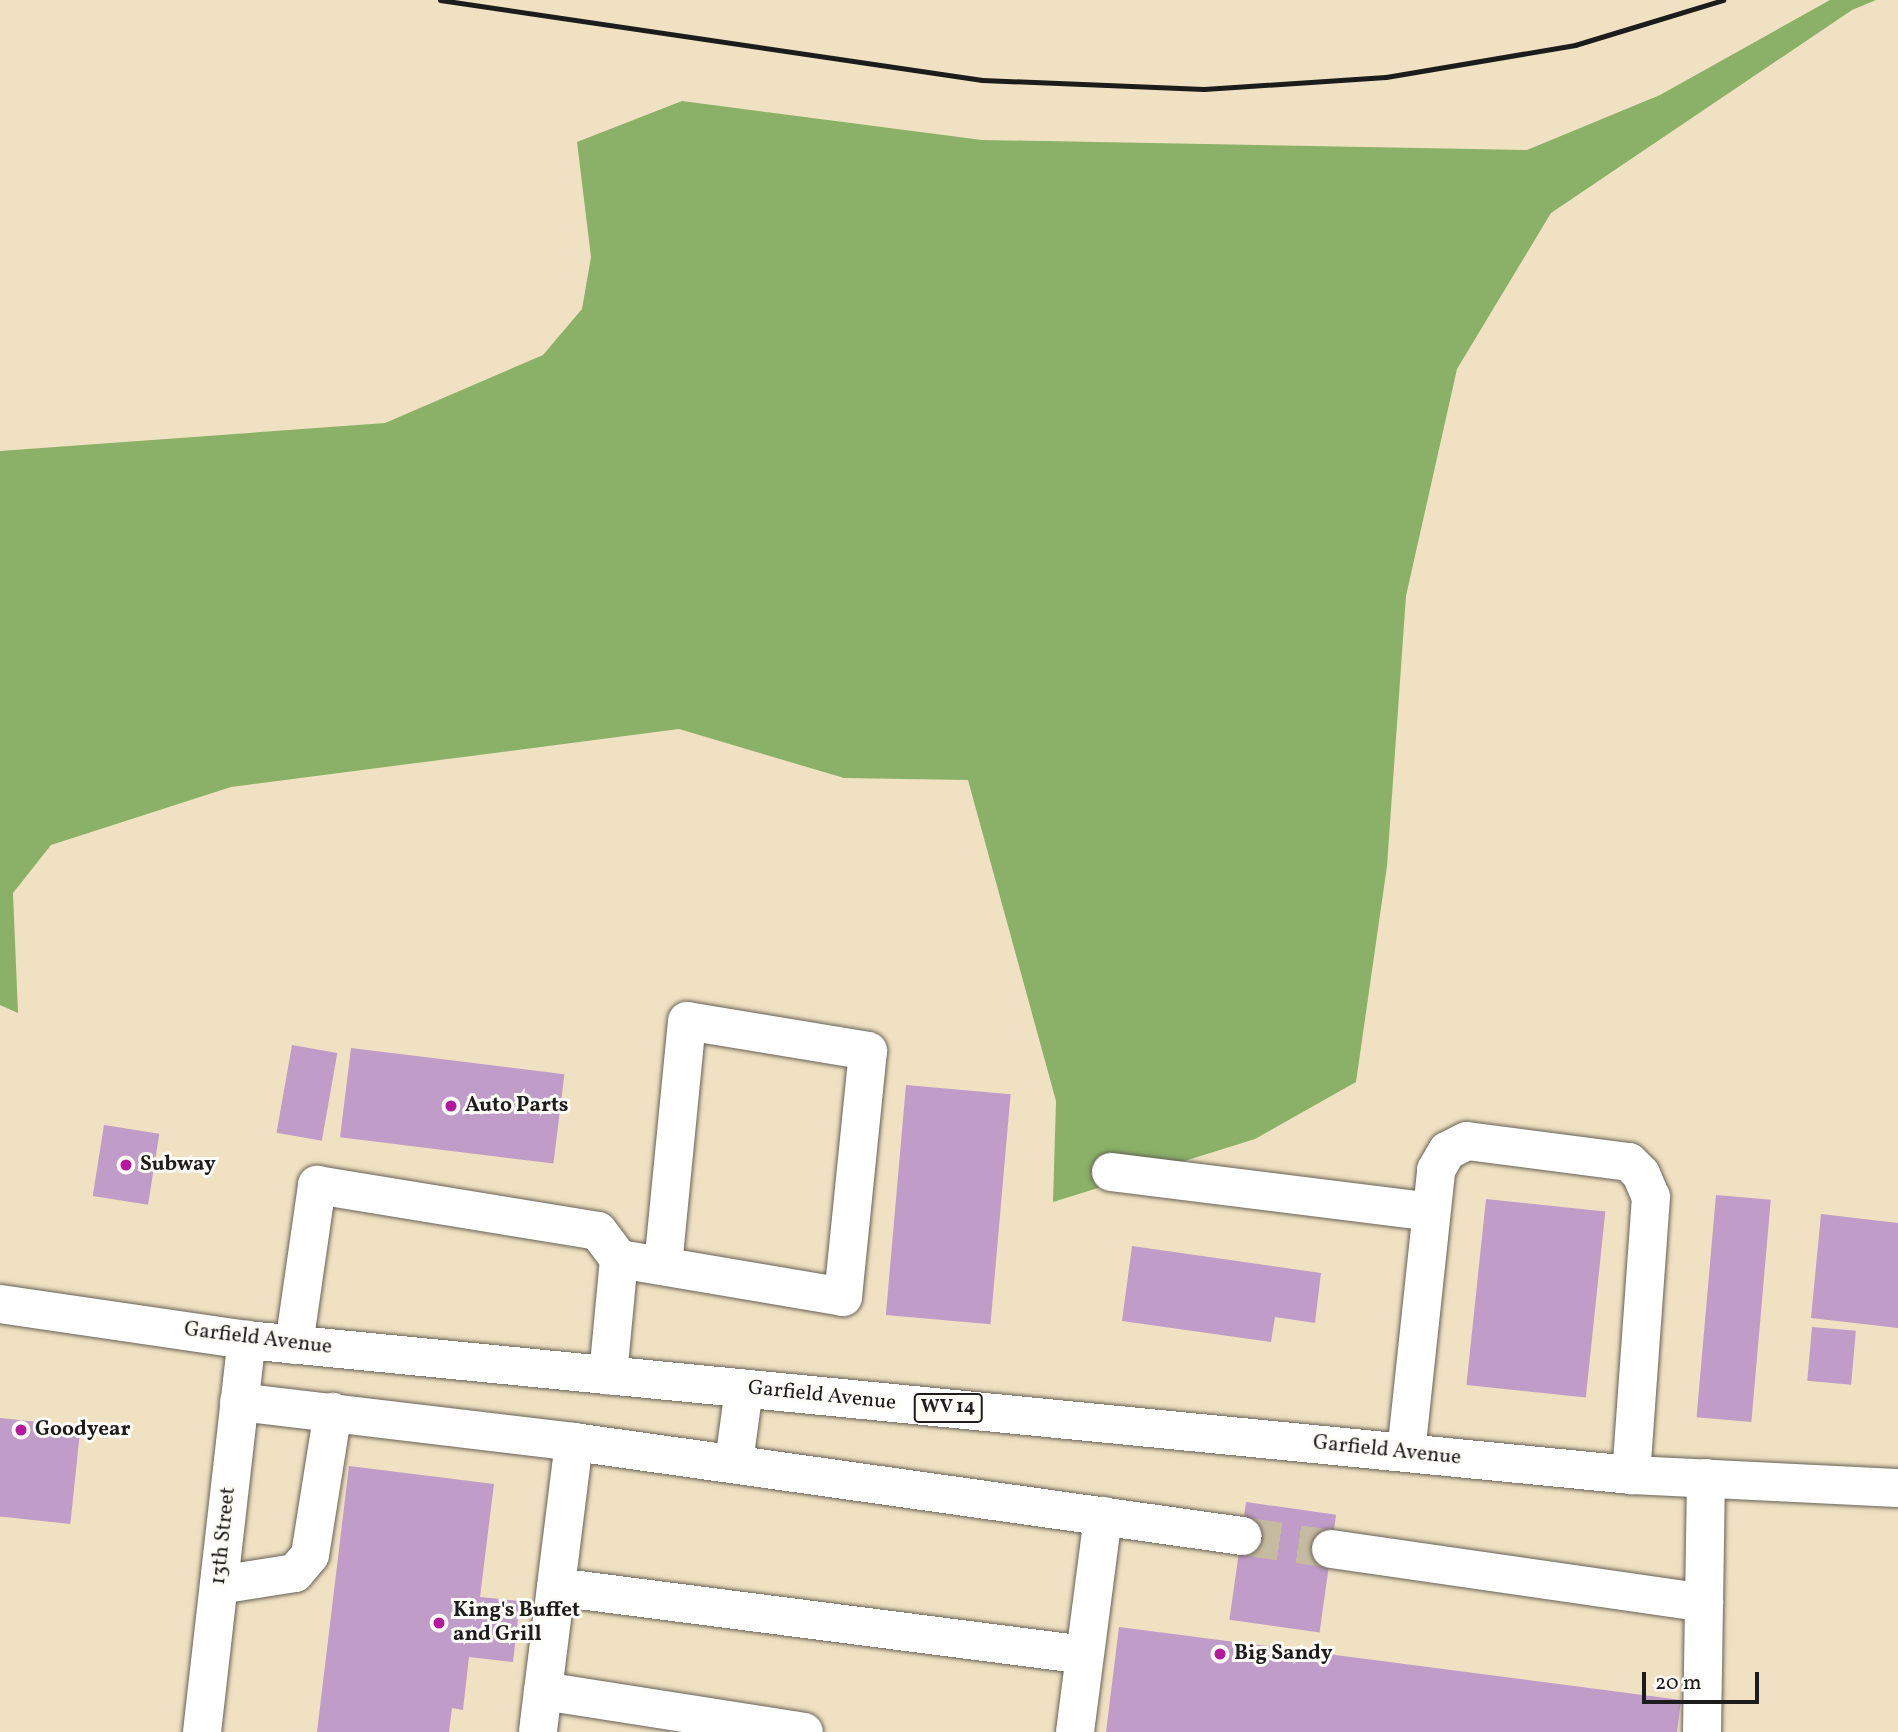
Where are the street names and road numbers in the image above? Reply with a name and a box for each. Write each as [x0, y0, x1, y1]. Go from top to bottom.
street label: Garfield Avenue [183, 1317, 333, 1361]
street label: Garfield Avenue [747, 1376, 897, 1416]
road number: WV 14 [913, 1392, 983, 1424]
street label: Garfield Avenue [1312, 1431, 1462, 1471]
street label: 13th Street [206, 1486, 242, 1586]

